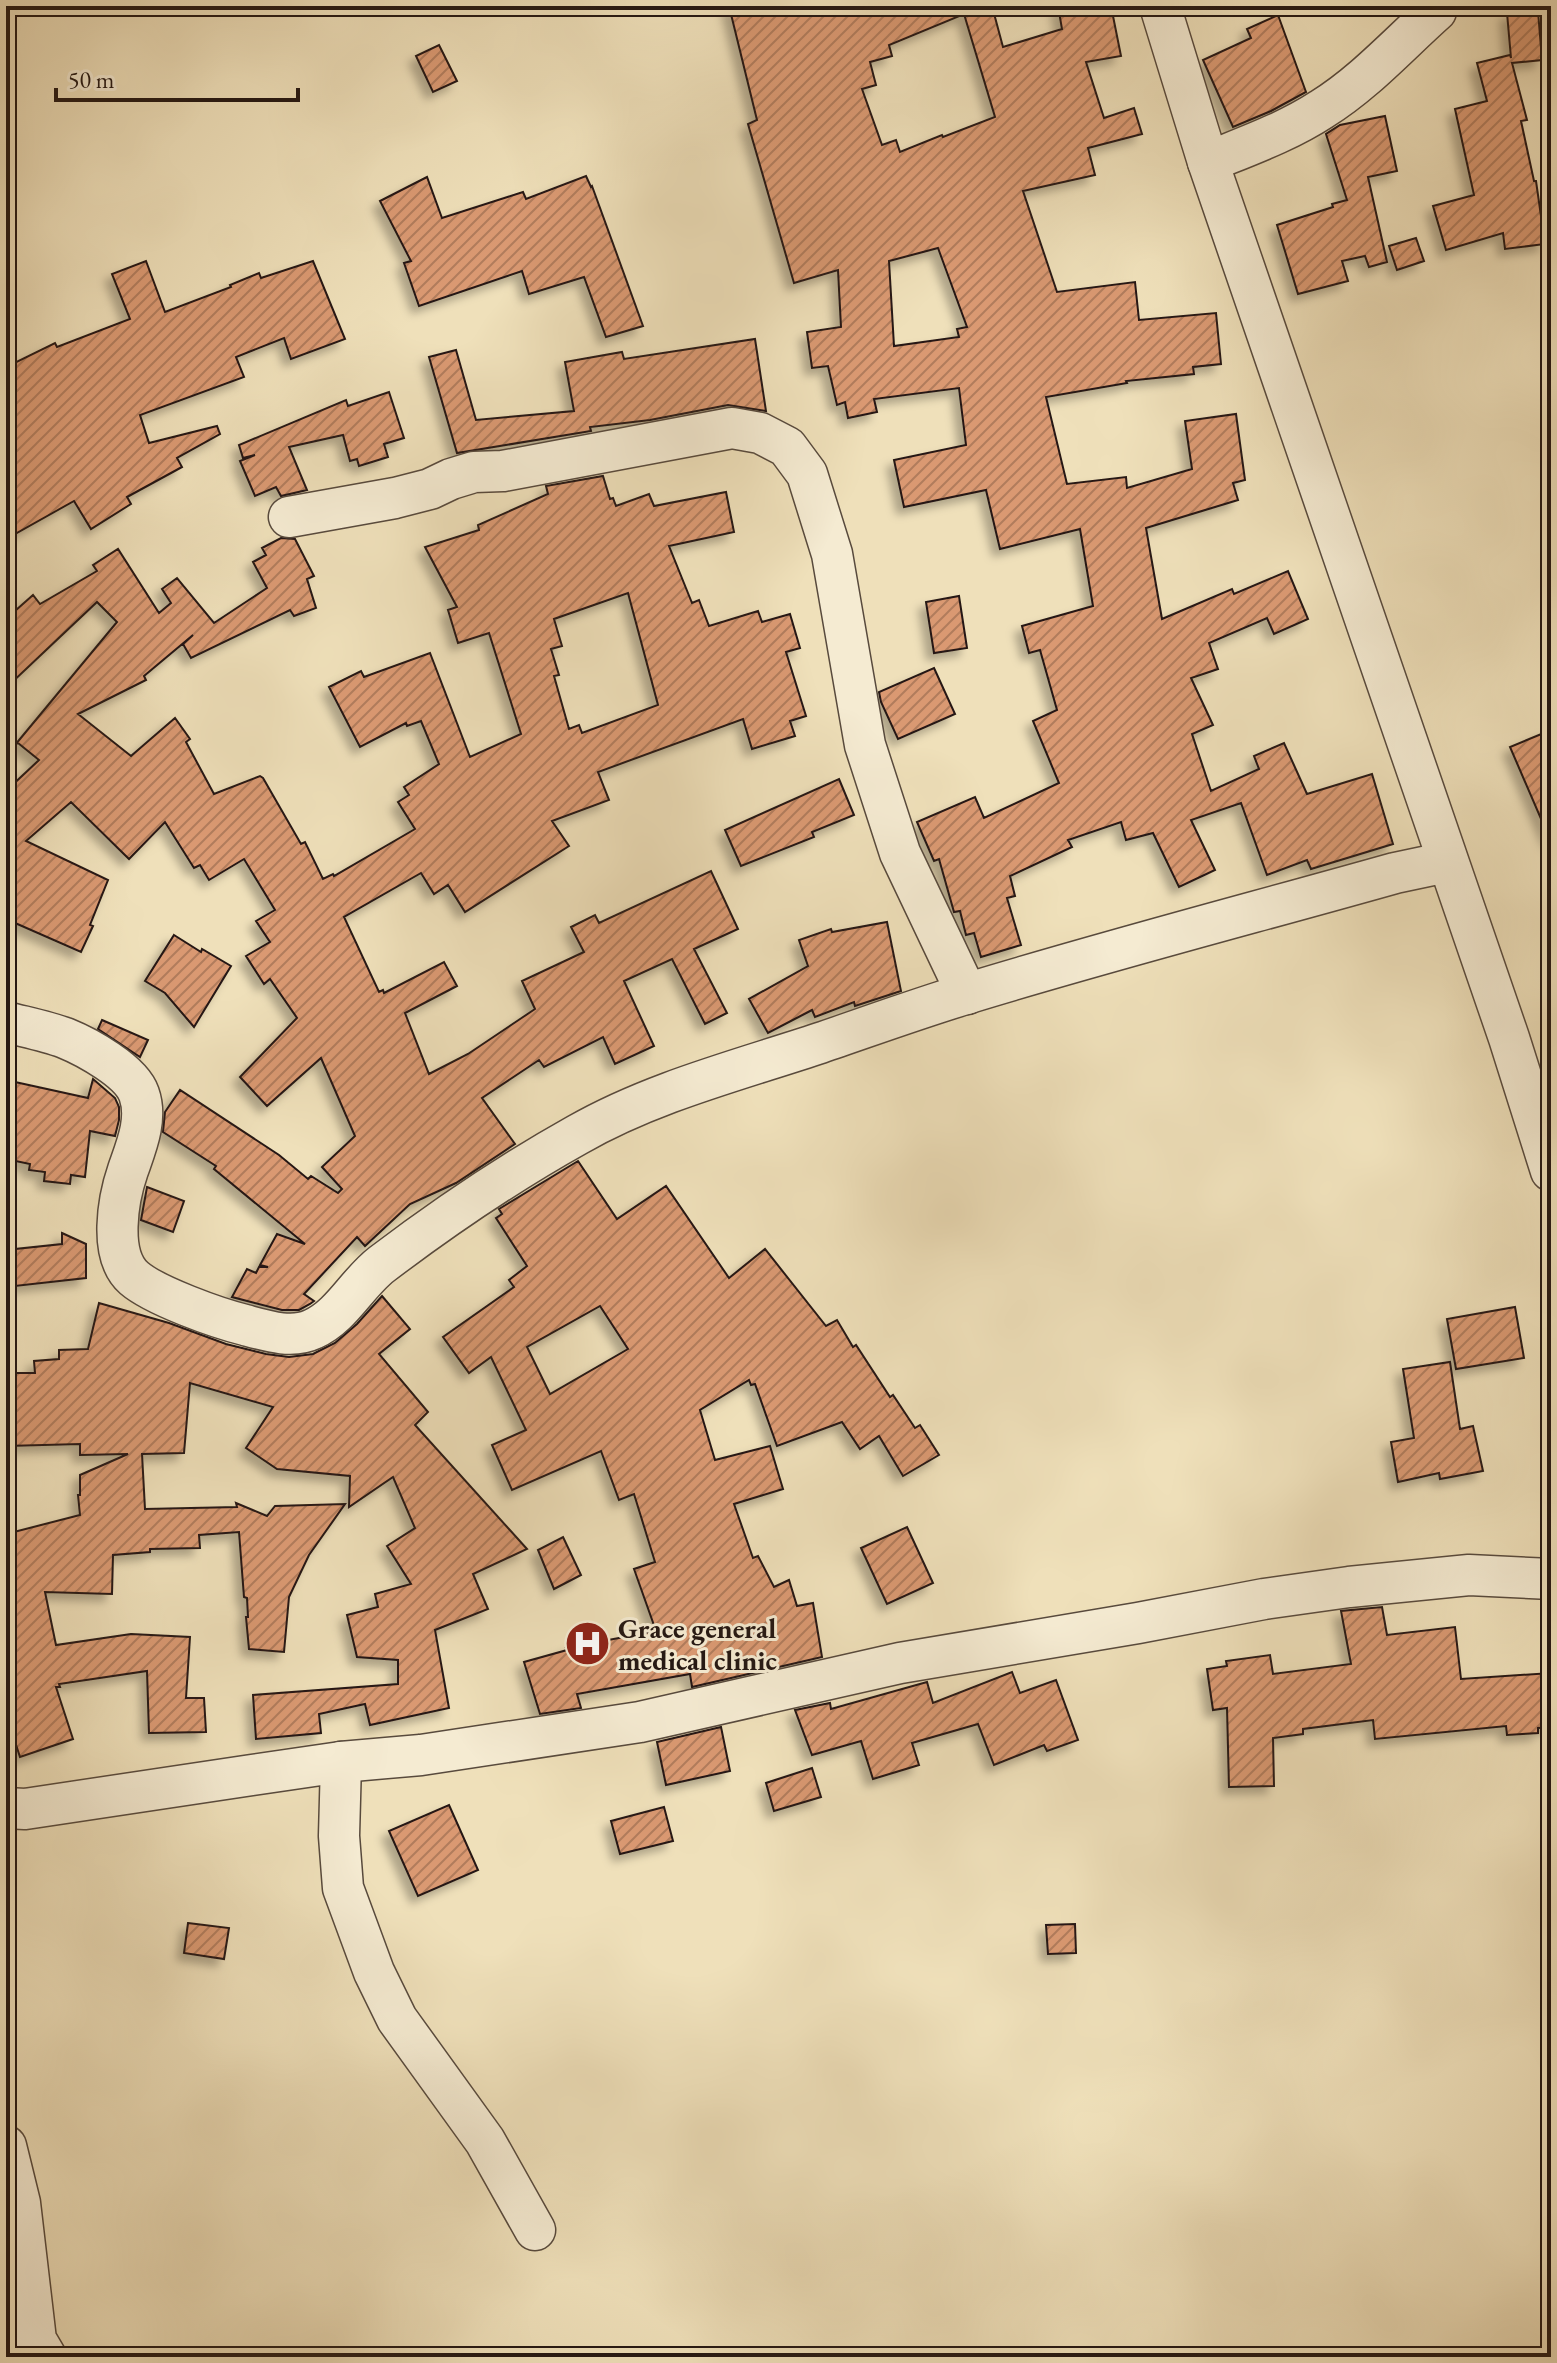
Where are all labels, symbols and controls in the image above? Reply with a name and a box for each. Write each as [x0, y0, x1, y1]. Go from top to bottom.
scale bar [56, 52, 298, 102]
text: 50 m [68, 64, 115, 95]
place label: Grace general medical clinic [618, 1610, 777, 1678]
hospital icon: Grace general medical clinic [563, 1620, 611, 1668]

